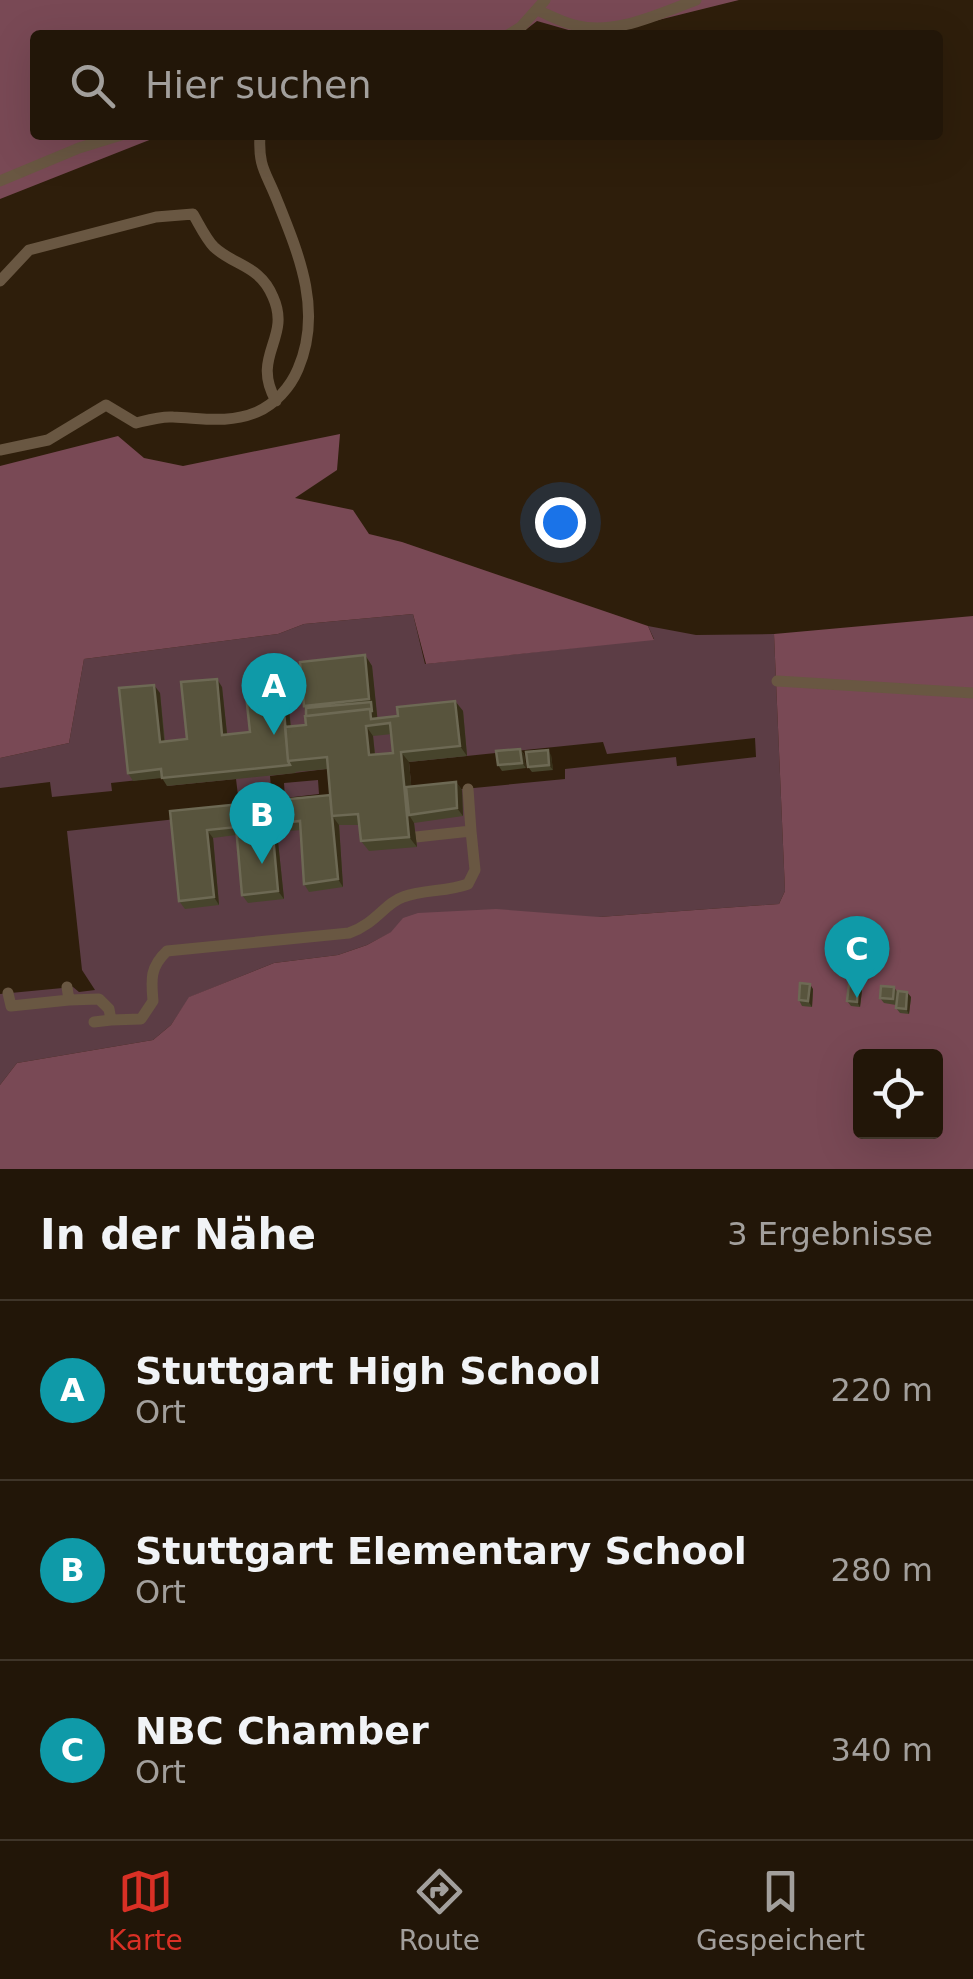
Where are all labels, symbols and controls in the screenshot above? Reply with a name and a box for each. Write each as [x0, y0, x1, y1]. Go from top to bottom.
search box [30, 30, 943, 140]
icon: search [65, 58, 120, 113]
text: Hier suchen [145, 63, 372, 107]
your location [535, 497, 586, 548]
pin: A [242, 652, 306, 735]
pin: B [230, 782, 294, 864]
pin: C [824, 916, 890, 998]
map controls [853, 1049, 943, 1139]
button: locate [853, 1049, 943, 1139]
text: In der Nähe [40, 1210, 316, 1259]
text: 3 Ergebnisse [727, 1215, 933, 1253]
text: Stuttgart High School [135, 1349, 601, 1393]
text: A [60, 1371, 85, 1409]
text: 220 m [831, 1371, 933, 1409]
text: Ort [135, 1393, 186, 1431]
text: Stuttgart Elementary School [135, 1529, 747, 1573]
text: B [60, 1551, 85, 1589]
text: 280 m [831, 1551, 933, 1589]
text: Ort [135, 1573, 186, 1611]
text: NBC Chamber [135, 1709, 429, 1753]
text: C [61, 1731, 84, 1769]
text: 340 m [831, 1731, 933, 1769]
text: Ort [135, 1753, 186, 1791]
tab: Karte [108, 1864, 183, 1957]
tab: Route [399, 1864, 480, 1957]
tab: Gespeichert [696, 1864, 865, 1957]

